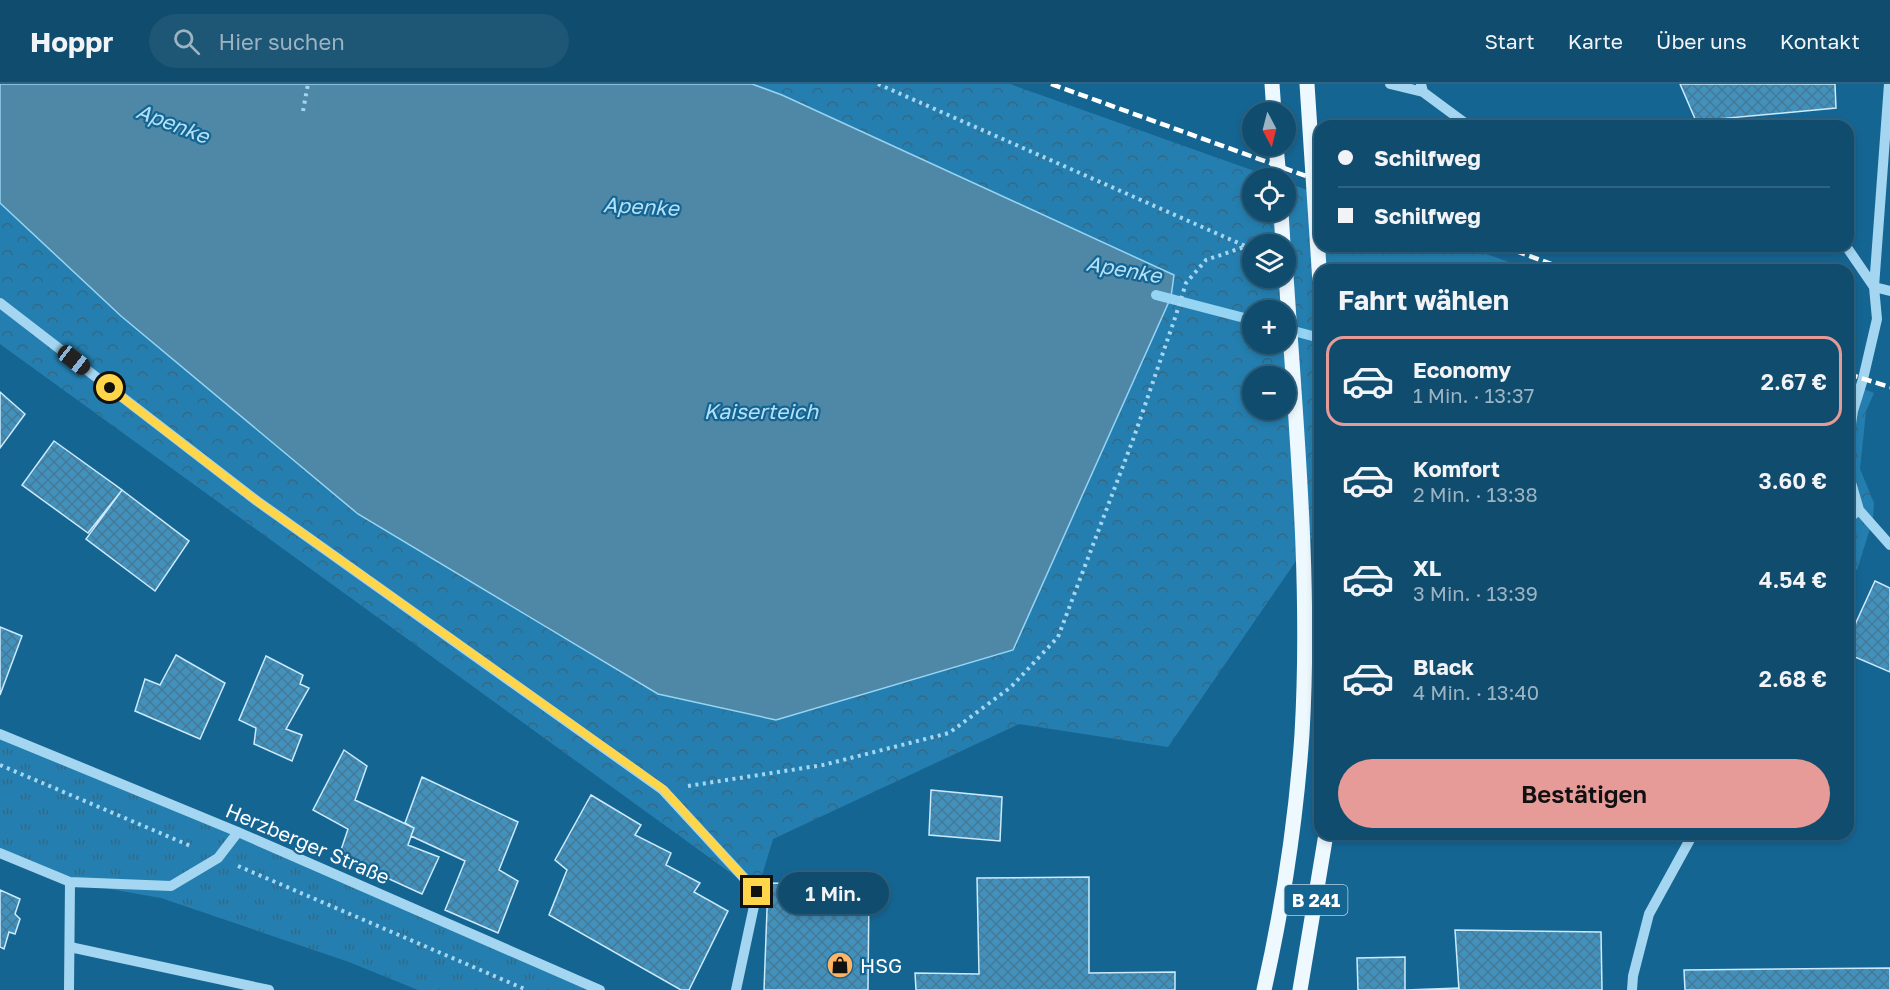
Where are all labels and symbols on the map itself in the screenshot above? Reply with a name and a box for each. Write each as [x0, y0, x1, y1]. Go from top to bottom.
water label: Apenke [133, 97, 215, 149]
north arrow [1242, 102, 1296, 156]
water label: Apenke [603, 191, 681, 221]
water label: Apenke [1084, 250, 1165, 289]
car [54, 342, 94, 378]
route start [96, 374, 123, 401]
water label: Kaiserteich [704, 398, 819, 424]
street label: Herzberger Straße [222, 798, 394, 888]
callout: 1 Min. [778, 871, 889, 913]
route end [743, 878, 770, 905]
road number: B 241 [1284, 885, 1348, 915]
shop icon: HSG [825, 950, 855, 980]
place label: HSG [860, 953, 902, 977]

